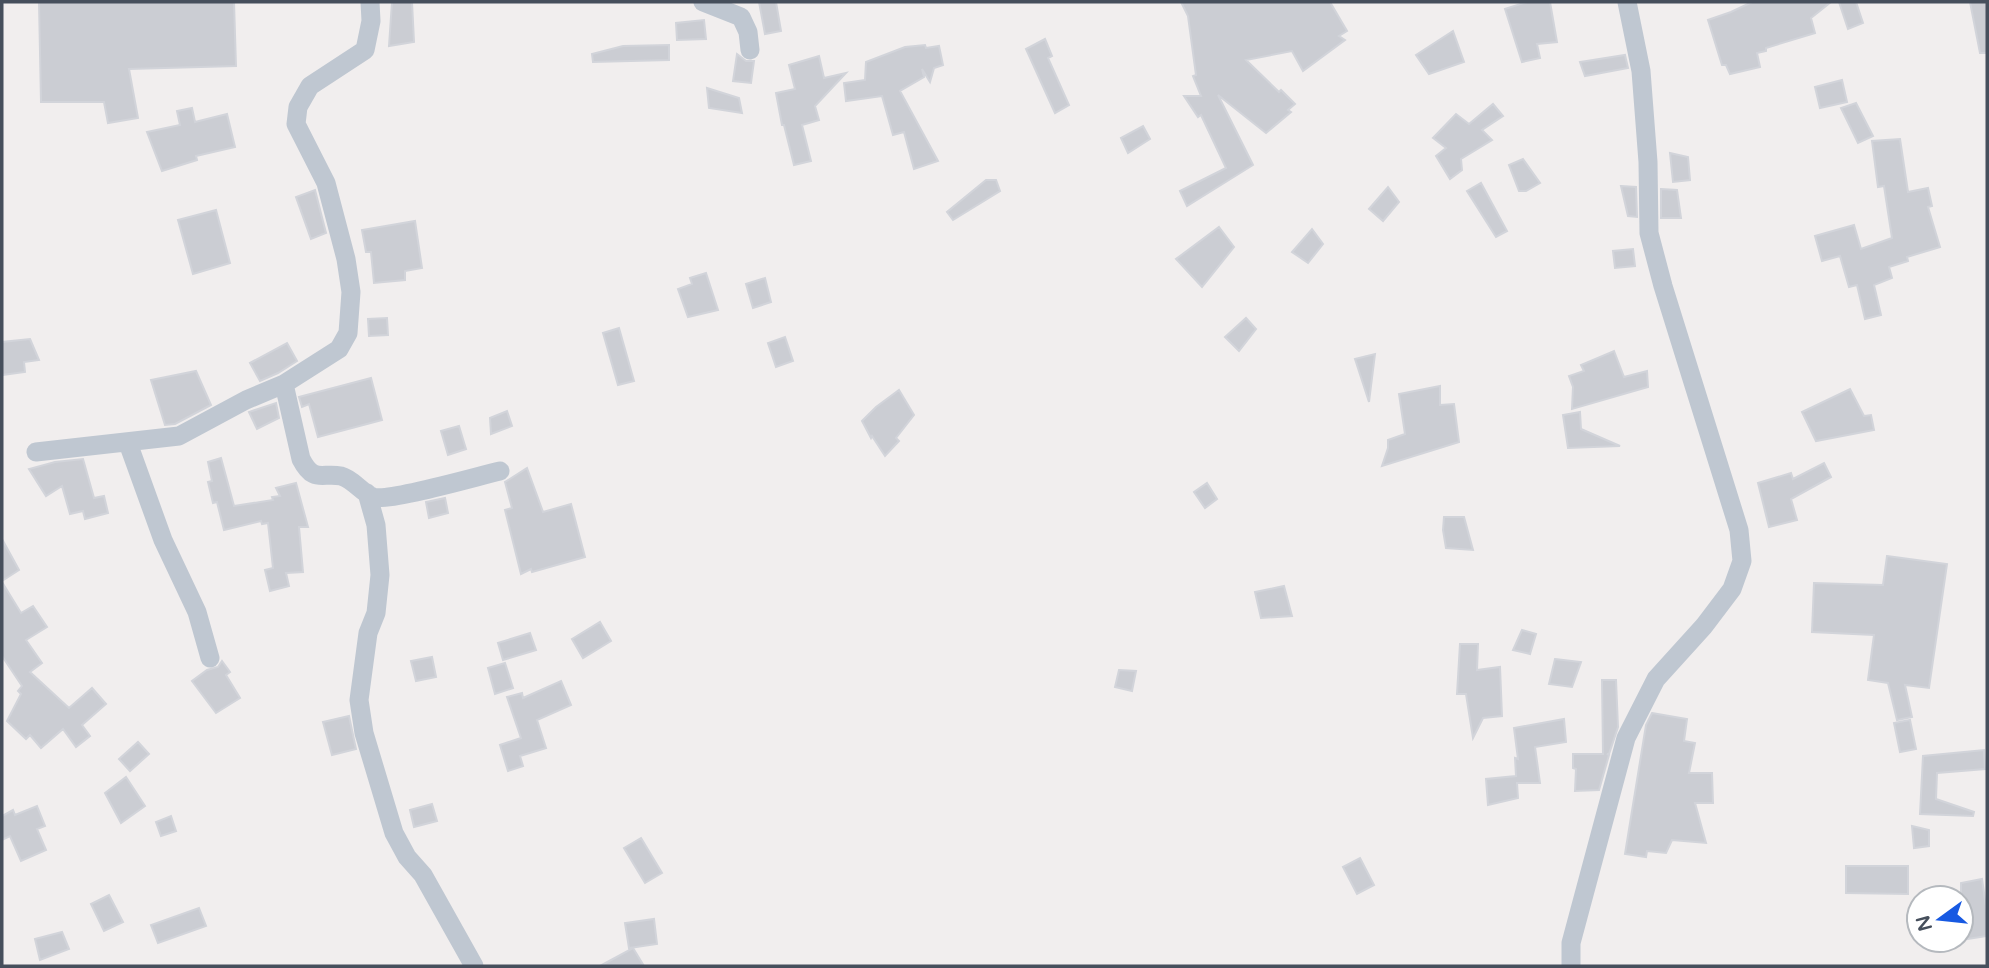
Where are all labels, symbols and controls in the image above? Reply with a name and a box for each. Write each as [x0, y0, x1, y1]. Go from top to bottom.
north arrow [1905, 884, 1975, 954]
text: N [1912, 913, 1937, 933]

